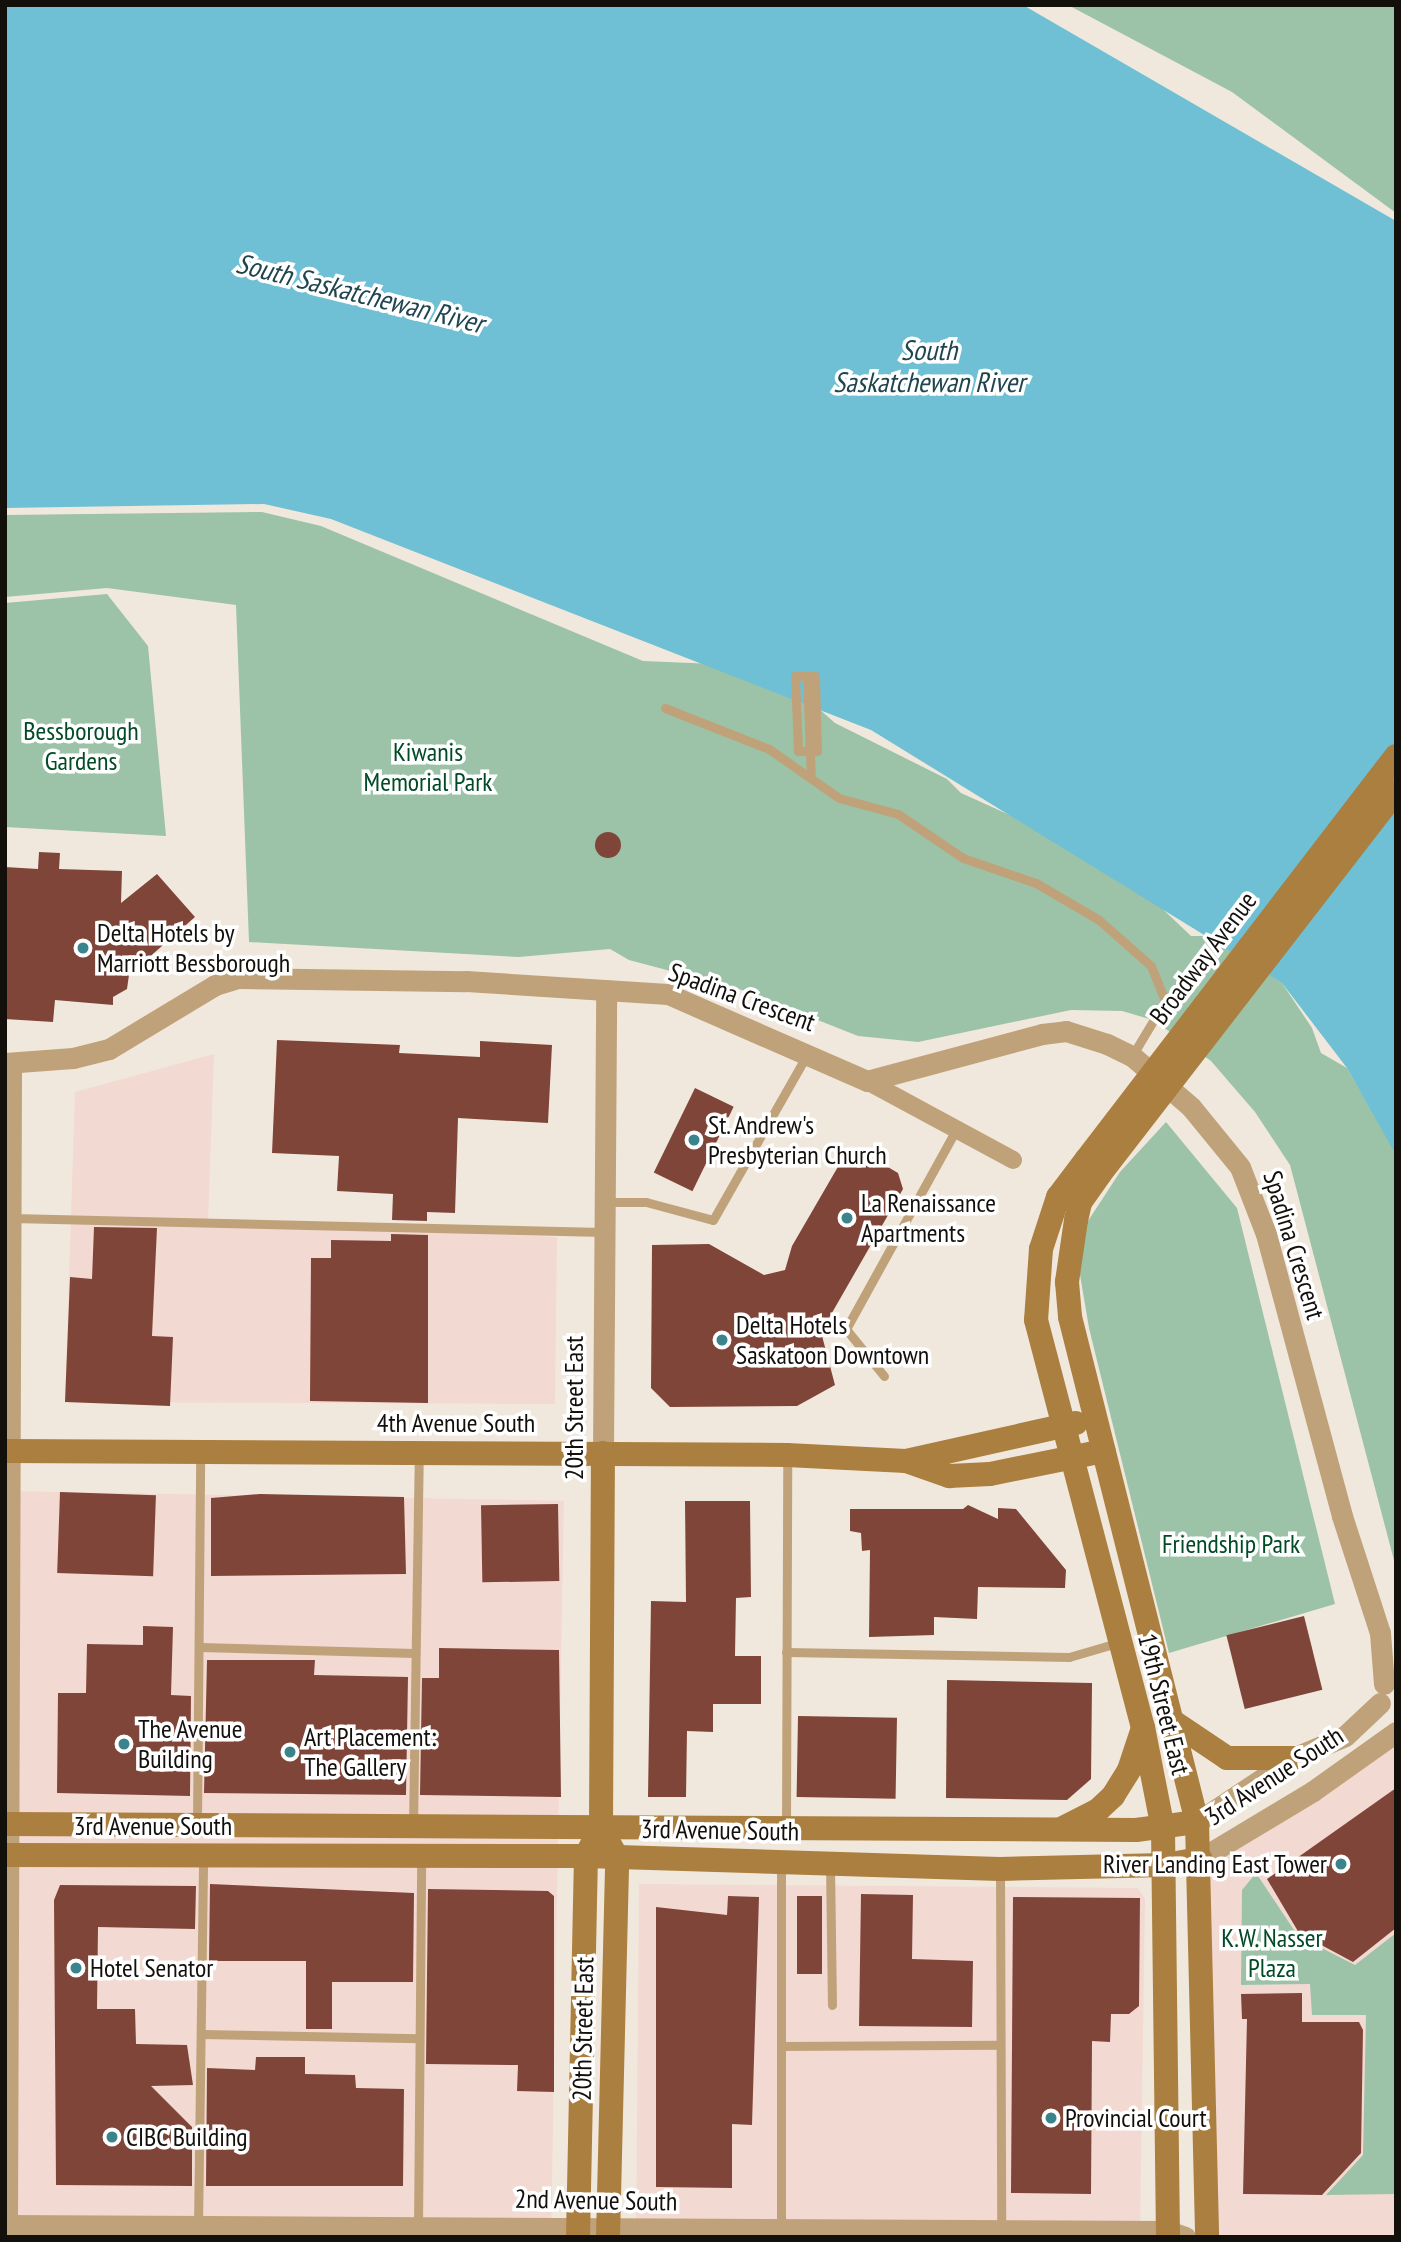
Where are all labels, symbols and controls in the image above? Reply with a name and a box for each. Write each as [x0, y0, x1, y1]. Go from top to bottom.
water label: South Saskatchewan River [233, 246, 487, 340]
water label: South Saskatchewan River [833, 333, 1025, 399]
park label: Bessborough Gardens [23, 715, 139, 776]
park label: Kiwanis Memorial Park [364, 736, 492, 798]
street label: Broadway Avenue [1143, 885, 1263, 1031]
place label: Delta Hotels by Marriott Bessborough [97, 917, 290, 978]
marker: Delta Hotels by Marriott Bessborough [75, 940, 91, 956]
street label: Spadina Crescent [665, 956, 819, 1038]
place label: St. Andrew's Presbyterian Church [708, 1109, 887, 1170]
marker: St. Andrew's Presbyterian Church [686, 1132, 702, 1148]
street label: Spadina Crescent [1257, 1167, 1331, 1323]
place label: La Renaissance Apartments [861, 1187, 996, 1248]
marker: La Renaissance Apartments [839, 1210, 855, 1226]
place label: Delta Hotels Saskatoon Downtown [736, 1309, 929, 1370]
marker: Delta Hotels Saskatoon Downtown [714, 1332, 730, 1348]
street label: 20th Street East [558, 1336, 590, 1480]
street label: 4th Avenue South [376, 1407, 536, 1439]
park label: Friendship Park [1162, 1528, 1300, 1560]
street label: 19th Street East [1131, 1630, 1197, 1778]
place label: The Avenue Building [138, 1713, 243, 1774]
street label: 3rd Avenue South [1199, 1720, 1349, 1832]
place label: Art Placement: The Gallery [304, 1721, 436, 1782]
marker: The Avenue Building [116, 1736, 132, 1752]
marker: Art Placement: The Gallery [282, 1744, 298, 1760]
street label: 3rd Avenue South [73, 1810, 233, 1842]
street label: 3rd Avenue South [640, 1813, 800, 1847]
place label: River Landing East Tower [1102, 1848, 1327, 1880]
marker: River Landing East Tower [1333, 1856, 1349, 1872]
park label: K.W. Nasser Plaza [1220, 1922, 1324, 1983]
place label: Hotel Senator [90, 1952, 213, 1984]
street label: 20th Street East [566, 1957, 600, 2101]
marker: Hotel Senator [68, 1960, 84, 1976]
place label: Provincial Court [1065, 2102, 1207, 2134]
marker: Provincial Court [1043, 2110, 1059, 2126]
place label: CIBC Building [126, 2121, 248, 2153]
marker: CIBC Building [104, 2129, 120, 2145]
street label: 2nd Avenue South [514, 2183, 678, 2217]

